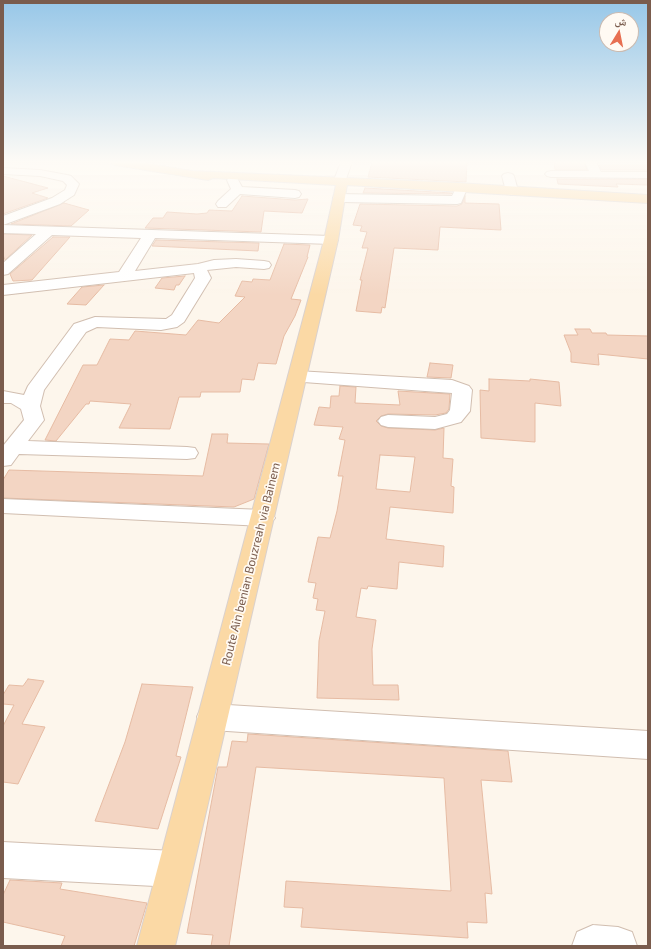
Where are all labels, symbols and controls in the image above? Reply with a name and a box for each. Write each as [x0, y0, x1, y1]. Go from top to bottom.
north arrow [599, 12, 639, 52]
text: ش [614, 13, 628, 28]
street label: Route Ain benian Bouzreah via Bainem [219, 461, 283, 667]

